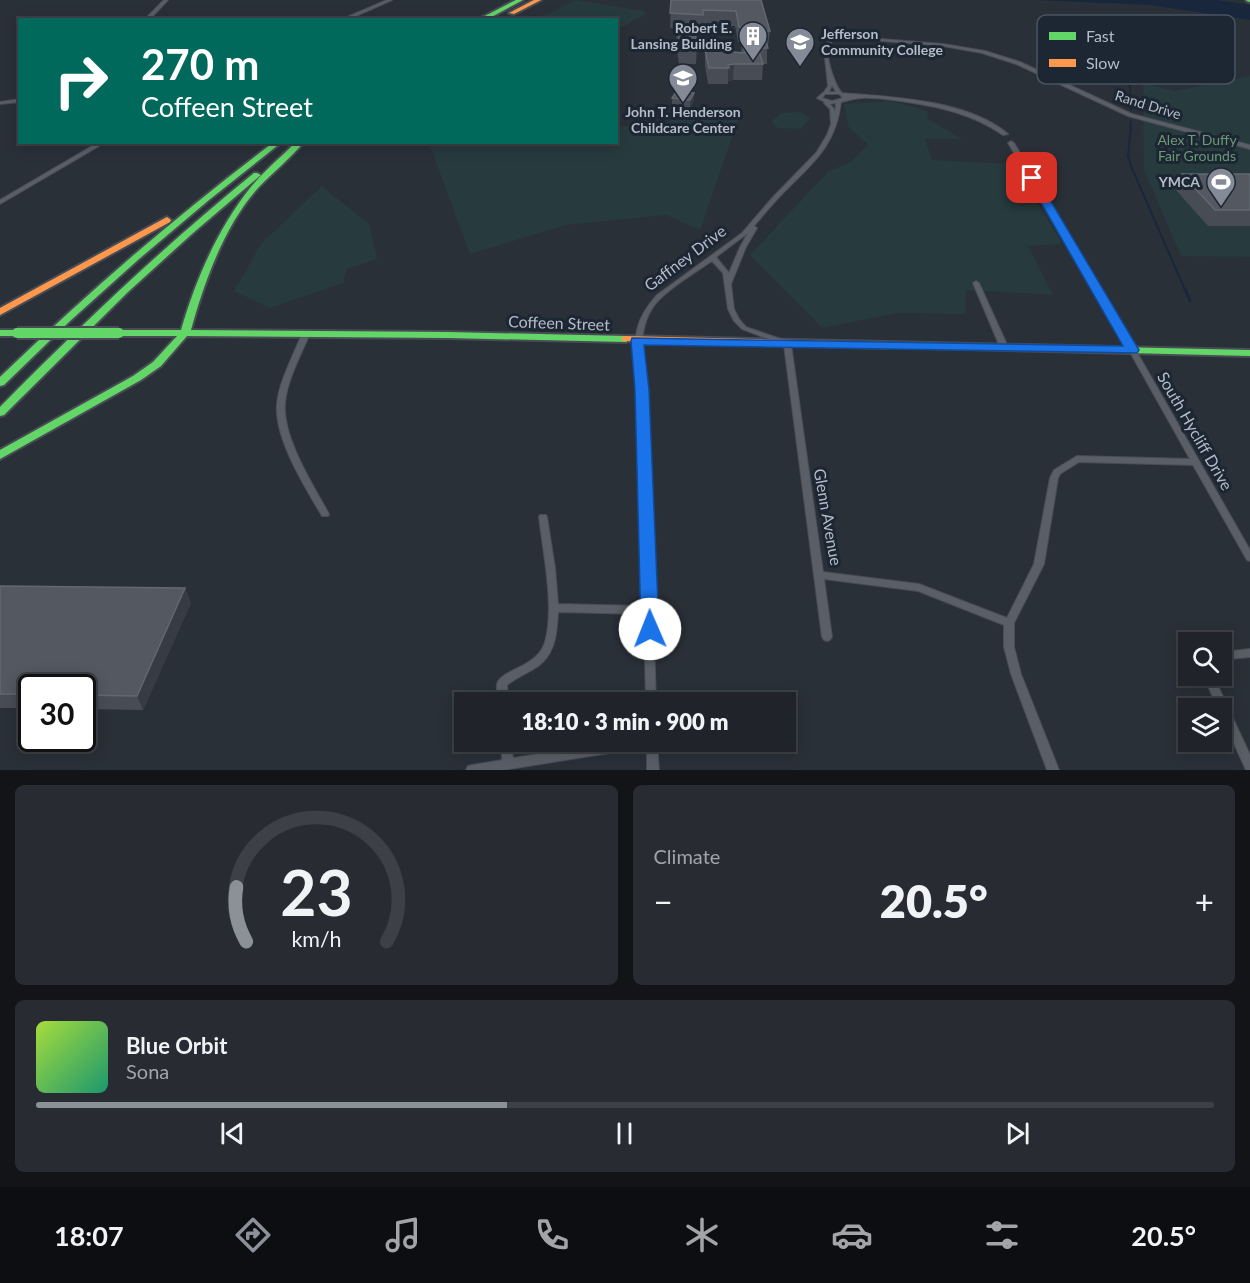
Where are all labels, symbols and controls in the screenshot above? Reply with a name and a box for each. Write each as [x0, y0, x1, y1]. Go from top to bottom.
legend [1037, 15, 1235, 84]
place label: Robert E. Lansing Building [631, 19, 733, 52]
building icon: Robert E. Lansing Building [737, 20, 769, 62]
place label: Jefferson Community College [821, 25, 943, 58]
school or university icon: Jefferson Community College [784, 26, 816, 68]
text: Fast [1086, 26, 1115, 45]
text: 270 m [141, 39, 259, 89]
icon: right [42, 42, 120, 120]
text: Slow [1086, 53, 1120, 72]
school or university icon: John T. Henderson Childcare Center [667, 62, 699, 104]
street label: Rand Drive [1113, 86, 1183, 123]
text: Coffeen Street [141, 90, 313, 123]
place label: John T. Henderson Childcare Center [625, 103, 741, 136]
park label: Alex T. Duffy Fair Grounds [1157, 131, 1237, 164]
pin [1006, 152, 1057, 203]
icon: arrive [1015, 161, 1048, 194]
sports icon: YMCA [1205, 166, 1237, 208]
place label: YMCA [1158, 173, 1200, 190]
street label: Gaffney Drive [640, 221, 729, 294]
street label: Coffeen Street [508, 311, 611, 334]
street label: South Hycliff Drive [1154, 368, 1237, 493]
street label: Glenn Avenue [811, 467, 846, 567]
position arrow [618, 597, 682, 661]
map controls [1178, 632, 1232, 752]
button: search [1178, 632, 1232, 686]
speed limit sign: 30 [18, 674, 96, 752]
button: layers [1178, 698, 1232, 752]
text: 18:10 · 3 min · 900 m [522, 708, 728, 735]
text: Climate [654, 844, 720, 868]
text: 23 [280, 854, 352, 929]
text: 20.5° [880, 874, 988, 928]
text: − [654, 881, 673, 921]
text: + [1195, 881, 1214, 921]
text: km/h [291, 926, 341, 952]
text: Blue Orbit [126, 1032, 227, 1059]
text: Sona [126, 1059, 169, 1083]
icon: previous [216, 1117, 249, 1150]
icon: pause [608, 1117, 641, 1150]
icon: next [1001, 1117, 1034, 1150]
icon: directions [232, 1214, 274, 1256]
icon: music [382, 1214, 424, 1256]
icon: phone [531, 1214, 573, 1256]
icon: climate [681, 1214, 723, 1256]
icon: car [831, 1214, 873, 1256]
icon: filters [981, 1214, 1023, 1256]
text: 18:07 [54, 1219, 124, 1252]
text: 20.5° [1131, 1219, 1196, 1252]

